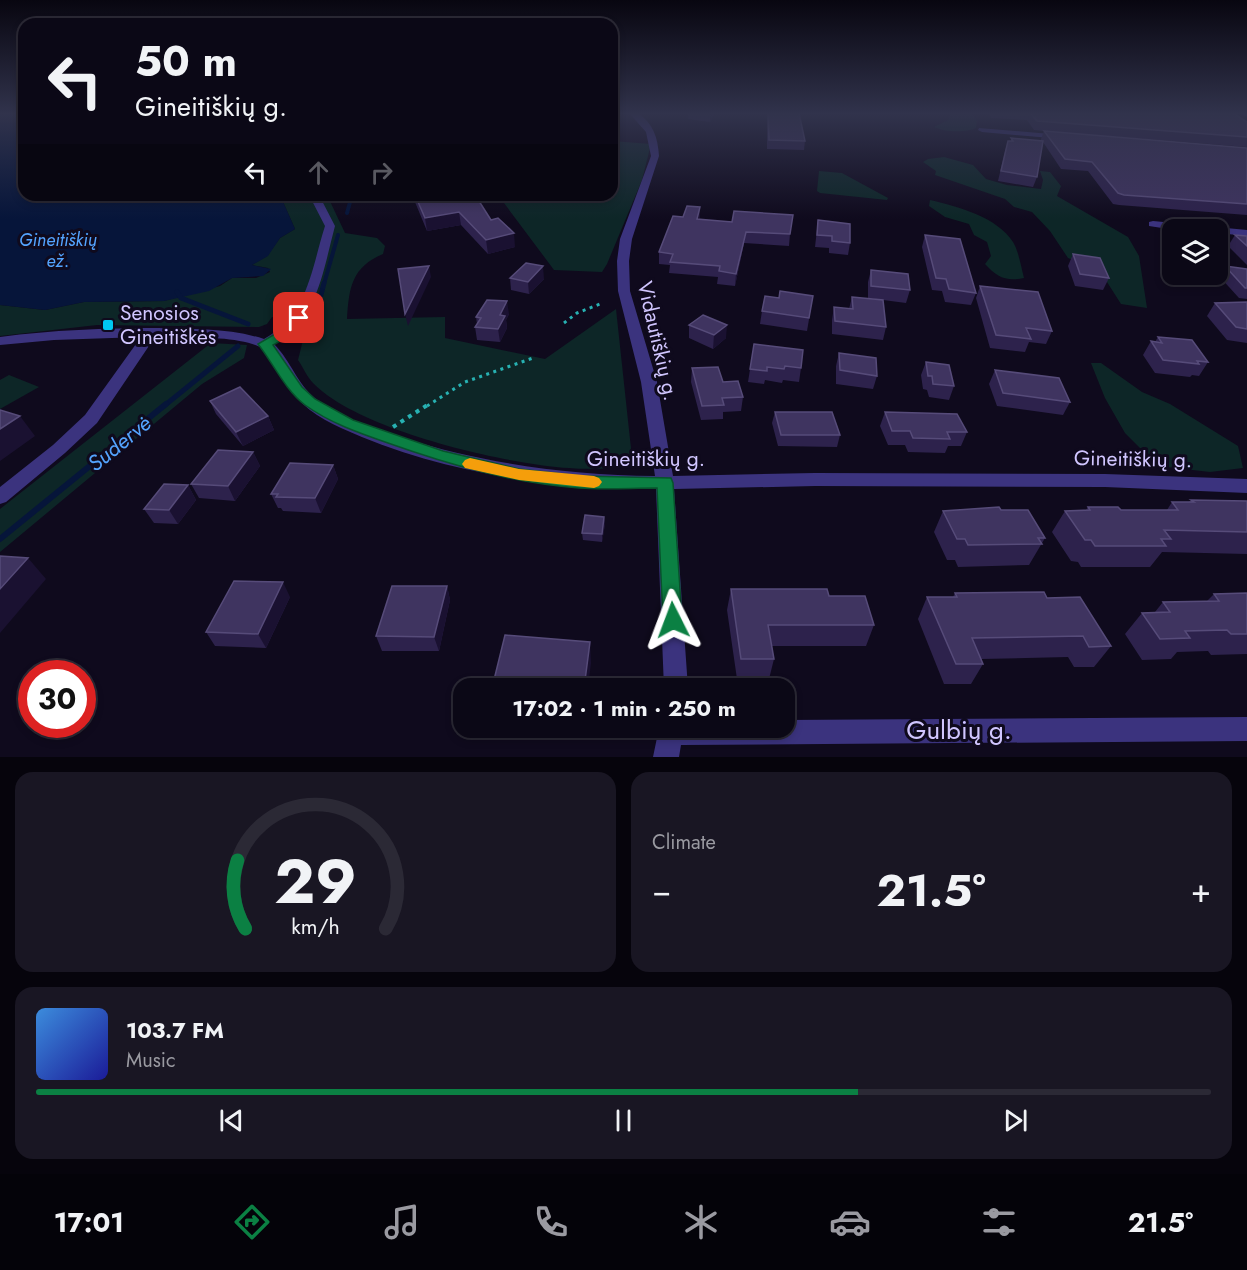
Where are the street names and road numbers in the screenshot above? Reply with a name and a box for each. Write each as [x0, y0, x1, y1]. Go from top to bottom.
street label: Vidautiškių g. [630, 278, 686, 404]
street label: Gineitiškių g. [1074, 443, 1192, 475]
street label: Gineitiškių g. [587, 444, 705, 474]
street label: Gulbių g. [906, 711, 1012, 749]

